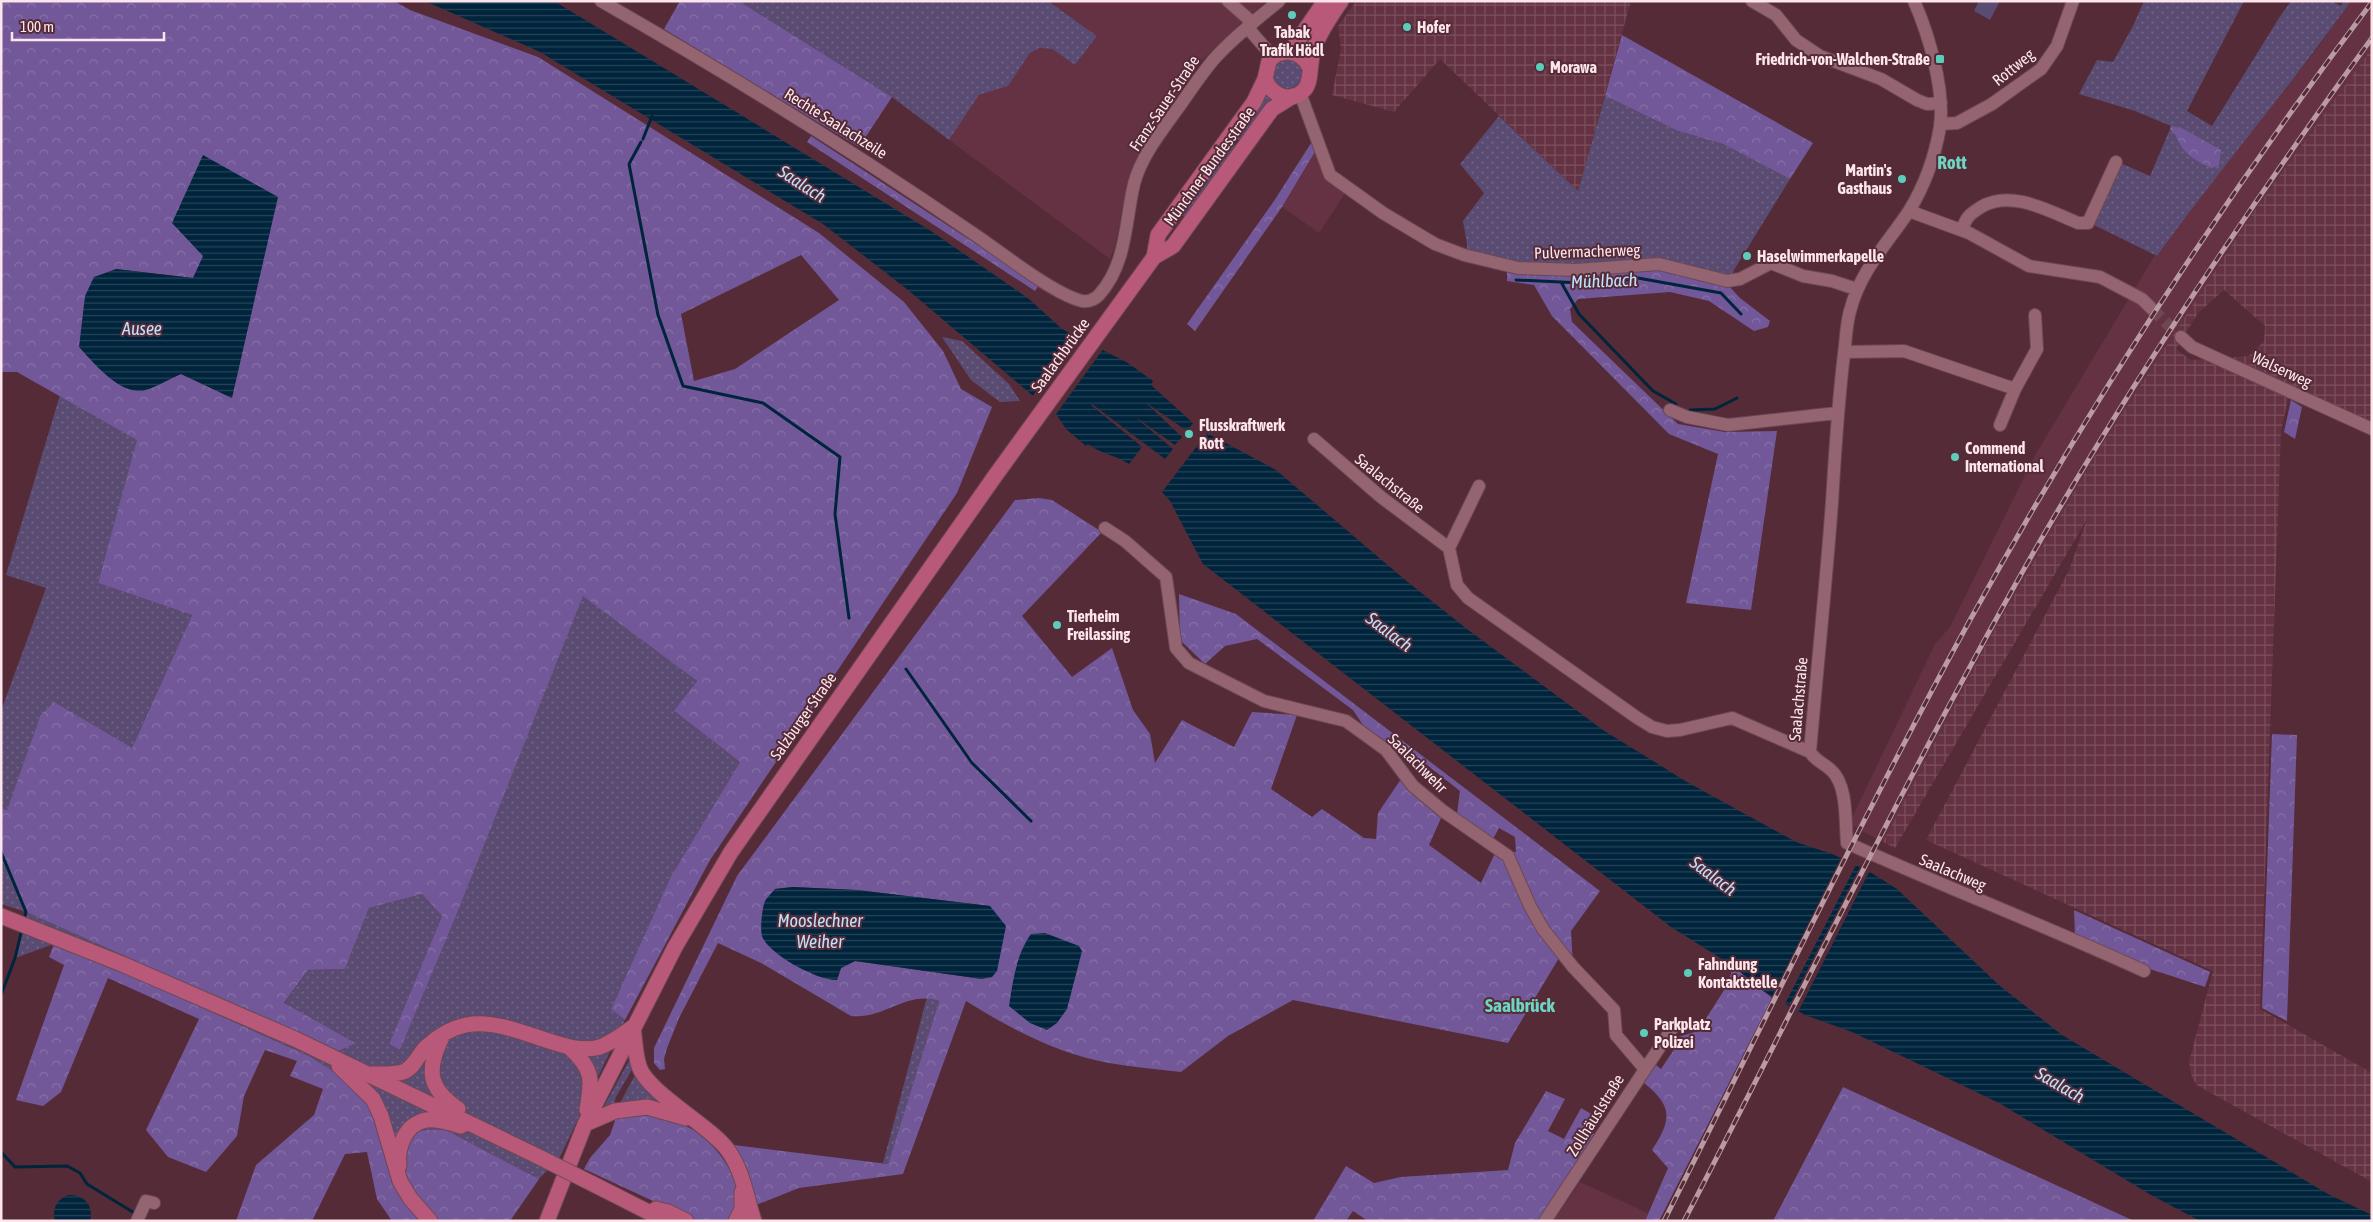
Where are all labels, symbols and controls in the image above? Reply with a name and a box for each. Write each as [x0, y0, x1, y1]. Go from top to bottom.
marker: Tabak Trafik Hödl [1286, 9, 1298, 21]
scale bar [12, 10, 165, 42]
text: 100 m [20, 18, 54, 35]
place label: Hofer [1417, 18, 1450, 36]
marker: Hofer [1401, 21, 1413, 33]
place label: Tabak Trafik Hödl [1260, 23, 1325, 59]
street label: Rottweg [1989, 45, 2038, 90]
place label: Friedrich-von-Walchen-Straße [1756, 50, 1930, 68]
street label: Franz-Sauer-Straße [1125, 52, 1203, 154]
marker: Friedrich-von-Walchen-Straße [1934, 53, 1946, 65]
place label: Morawa [1550, 58, 1597, 76]
marker: Morawa [1534, 61, 1546, 73]
street label: Rechte Saalachzeile [781, 84, 891, 162]
street label: Münchner Bundesstraße [1160, 103, 1258, 229]
district label: Rott [1937, 151, 1967, 173]
water label: Saalach [774, 160, 830, 207]
place label: Martin's Gasthaus [1837, 161, 1892, 197]
marker: Martin's Gasthaus [1896, 173, 1908, 185]
street label: Pulvermacherweg [1534, 240, 1641, 263]
place label: Haselwimmerkapelle [1757, 247, 1884, 265]
marker: Haselwimmerkapelle [1741, 250, 1753, 262]
water label: Mühlbach [1570, 269, 1638, 292]
street label: Saalachbrücke [1027, 315, 1093, 395]
water label: Ausee [121, 318, 162, 339]
street label: Walserweg [2249, 347, 2315, 392]
place label: Flusskraftwerk Rott [1199, 416, 1286, 452]
marker: Flusskraftwerk Rott [1183, 428, 1195, 440]
place label: Commend International [1965, 439, 2044, 475]
street label: Saalachstraße [1352, 450, 1428, 516]
marker: Commend International [1949, 451, 1961, 463]
place label: Tierheim Freilassing [1067, 607, 1130, 643]
water label: Saalach [1361, 607, 1417, 656]
marker: Tierheim Freilassing [1051, 619, 1063, 631]
street label: Saalachstraße [1785, 656, 1811, 742]
street label: Salzburger Straße [766, 669, 841, 764]
street label: Saalachwehr [1385, 730, 1451, 796]
street label: Saalachweg [1917, 850, 1989, 895]
water label: Saalach [1685, 851, 1741, 900]
water label: Mooslechner Weiher [777, 910, 863, 952]
place label: Fahndung Kontaktstelle [1698, 955, 1777, 991]
marker: Fahndung Kontaktstelle [1682, 967, 1694, 979]
district label: Saalbrück [1485, 994, 1556, 1016]
place label: Parkplatz Polizei [1654, 1015, 1711, 1051]
marker: Parkplatz Polizei [1638, 1027, 1650, 1039]
water label: Saalach [2031, 1062, 2088, 1107]
street label: Zollhäuslstraße [1563, 1071, 1627, 1159]

